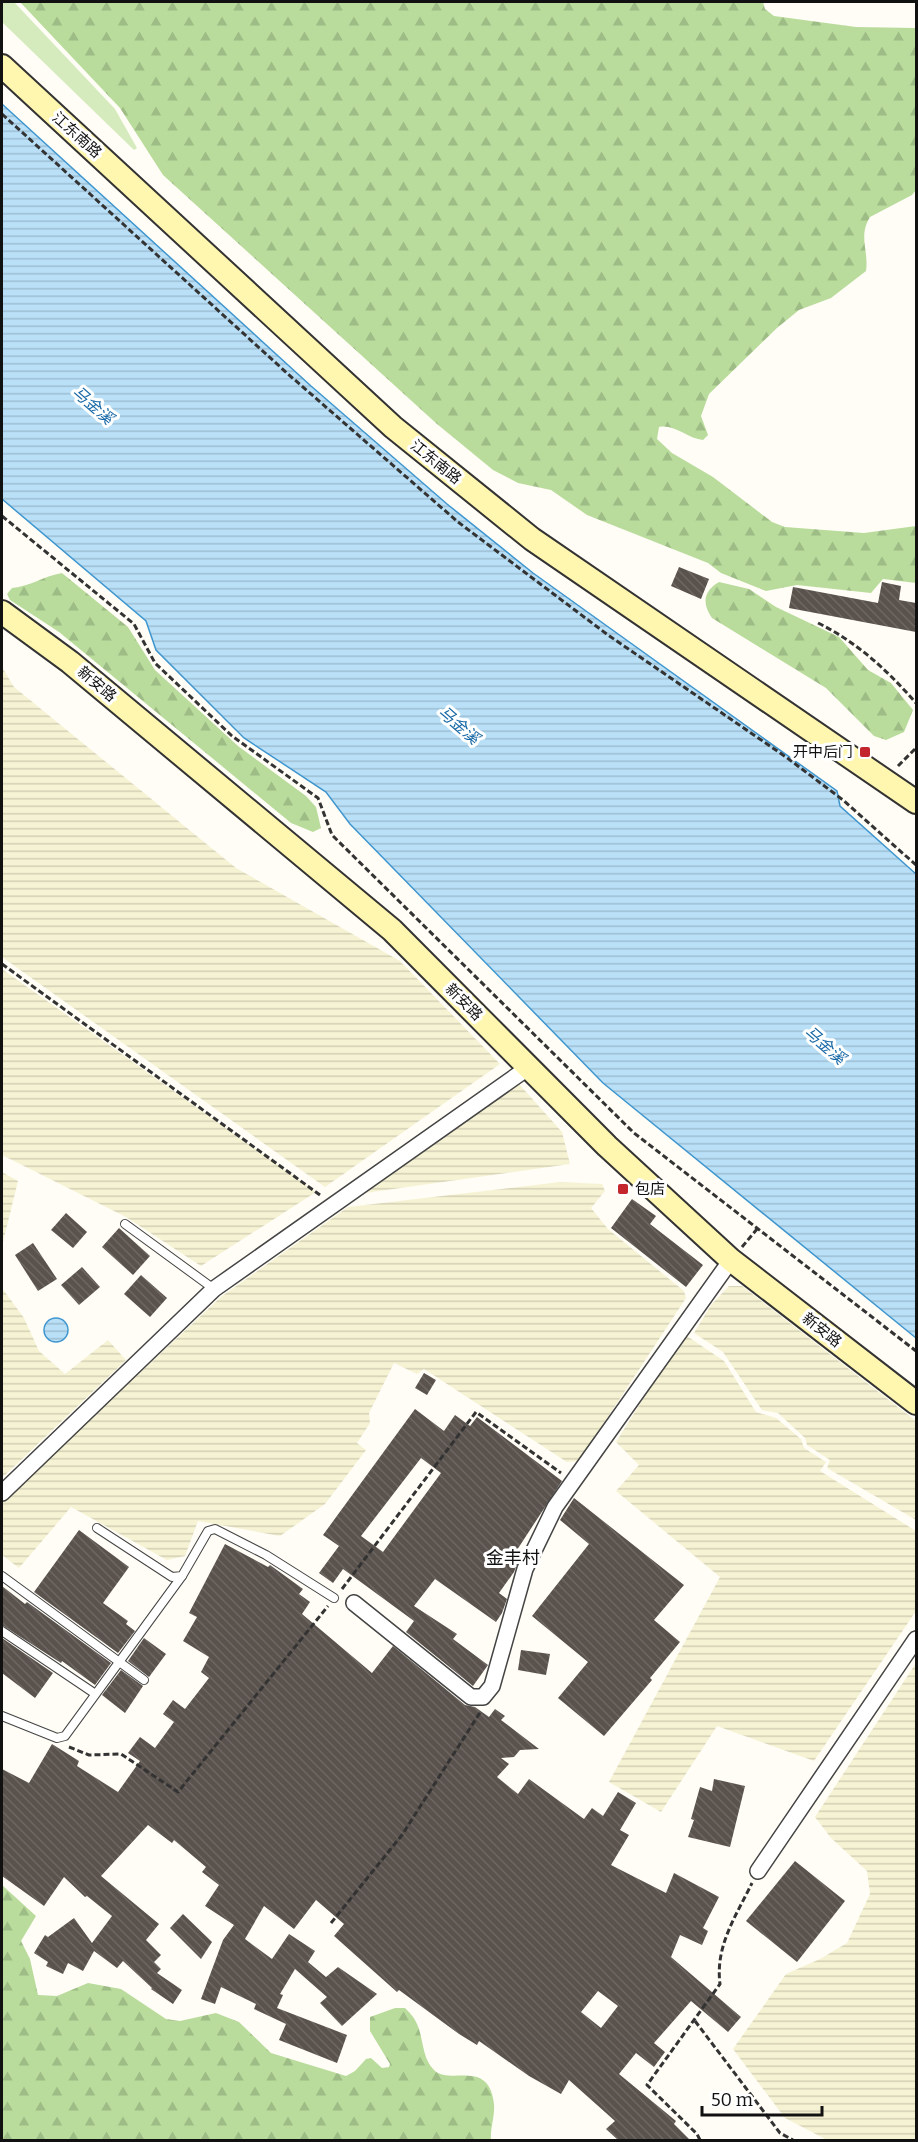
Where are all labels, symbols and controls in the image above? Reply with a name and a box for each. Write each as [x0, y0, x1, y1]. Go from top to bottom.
street label: 江东南路 [49, 108, 105, 162]
water label: 马金溪 [69, 382, 119, 429]
street label: 江东南路 [407, 436, 465, 488]
street label: 新安路 [74, 663, 120, 705]
water label: 马金溪 [435, 702, 485, 749]
place label: 开中后门 [793, 743, 853, 761]
marker: 开中后门 [858, 745, 872, 759]
street label: 新安路 [442, 980, 486, 1024]
water label: 马金溪 [801, 1022, 851, 1069]
place label: 包店 [635, 1180, 665, 1198]
marker: 包店 [616, 1182, 630, 1196]
street label: 新安路 [799, 1309, 845, 1351]
district label: 金丰村 [486, 1547, 540, 1569]
scale bar [702, 2079, 822, 2117]
text: 50 m [711, 2089, 753, 2111]

